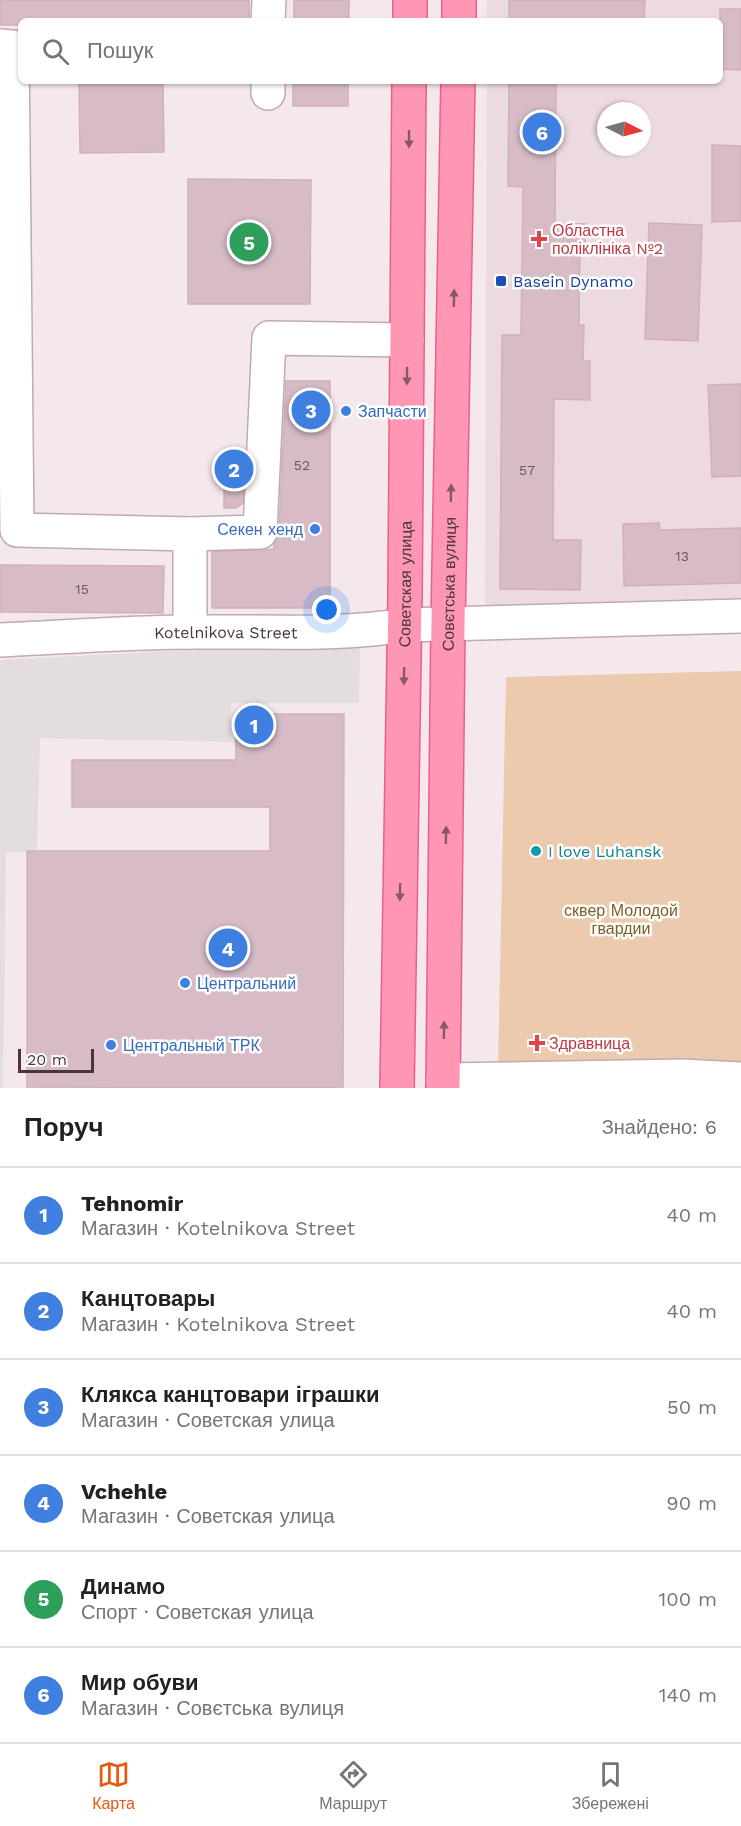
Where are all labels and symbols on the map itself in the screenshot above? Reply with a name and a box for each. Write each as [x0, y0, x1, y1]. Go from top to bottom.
north arrow [597, 102, 651, 156]
pin: 6 [522, 110, 562, 154]
one-way arrow [404, 130, 414, 149]
pin: 5 [230, 220, 268, 264]
place label: Областна поліклініка №2 [552, 221, 663, 258]
marker: Областна поліклініка №2 [530, 230, 548, 248]
place label: Basein Dynamo [513, 272, 633, 291]
marker: Basein Dynamo [494, 274, 508, 288]
one-way arrow [449, 288, 459, 307]
one-way arrow [402, 367, 412, 386]
pin: 3 [292, 388, 330, 432]
place label: Запчасти [358, 402, 427, 421]
marker: Запчасти [339, 404, 353, 418]
pin: 2 [214, 446, 254, 492]
house number: 52 [294, 457, 310, 473]
house number: 57 [519, 462, 535, 478]
one-way arrow [446, 483, 456, 502]
street label: Совєтська вулиця [439, 517, 460, 651]
place label: Секен хенд [217, 520, 304, 539]
street label: Советская улица [395, 521, 416, 648]
marker: Секен хенд [308, 522, 322, 536]
house number: 13 [675, 548, 689, 564]
house number: 15 [75, 581, 89, 597]
your location [312, 595, 341, 624]
street label: Kotelnikova Street [154, 623, 298, 643]
one-way arrow [399, 667, 409, 686]
pin: 1 [234, 702, 274, 748]
one-way arrow [441, 825, 451, 844]
place label: I love Luhansk [548, 842, 661, 861]
marker: I love Luhansk [529, 844, 543, 858]
one-way arrow [396, 883, 405, 902]
park label: сквер Молодой гвардии [564, 901, 678, 938]
pin: 4 [208, 926, 248, 970]
place label: Центральний [197, 974, 296, 993]
marker: Центральний [178, 976, 192, 990]
one-way arrow [439, 1020, 449, 1039]
place label: Здравница [549, 1034, 630, 1053]
place label: Центральный ТРК [123, 1036, 261, 1055]
marker: Здравница [530, 1036, 544, 1050]
marker: Центральный ТРК [104, 1038, 118, 1052]
scale bar [18, 1046, 94, 1074]

